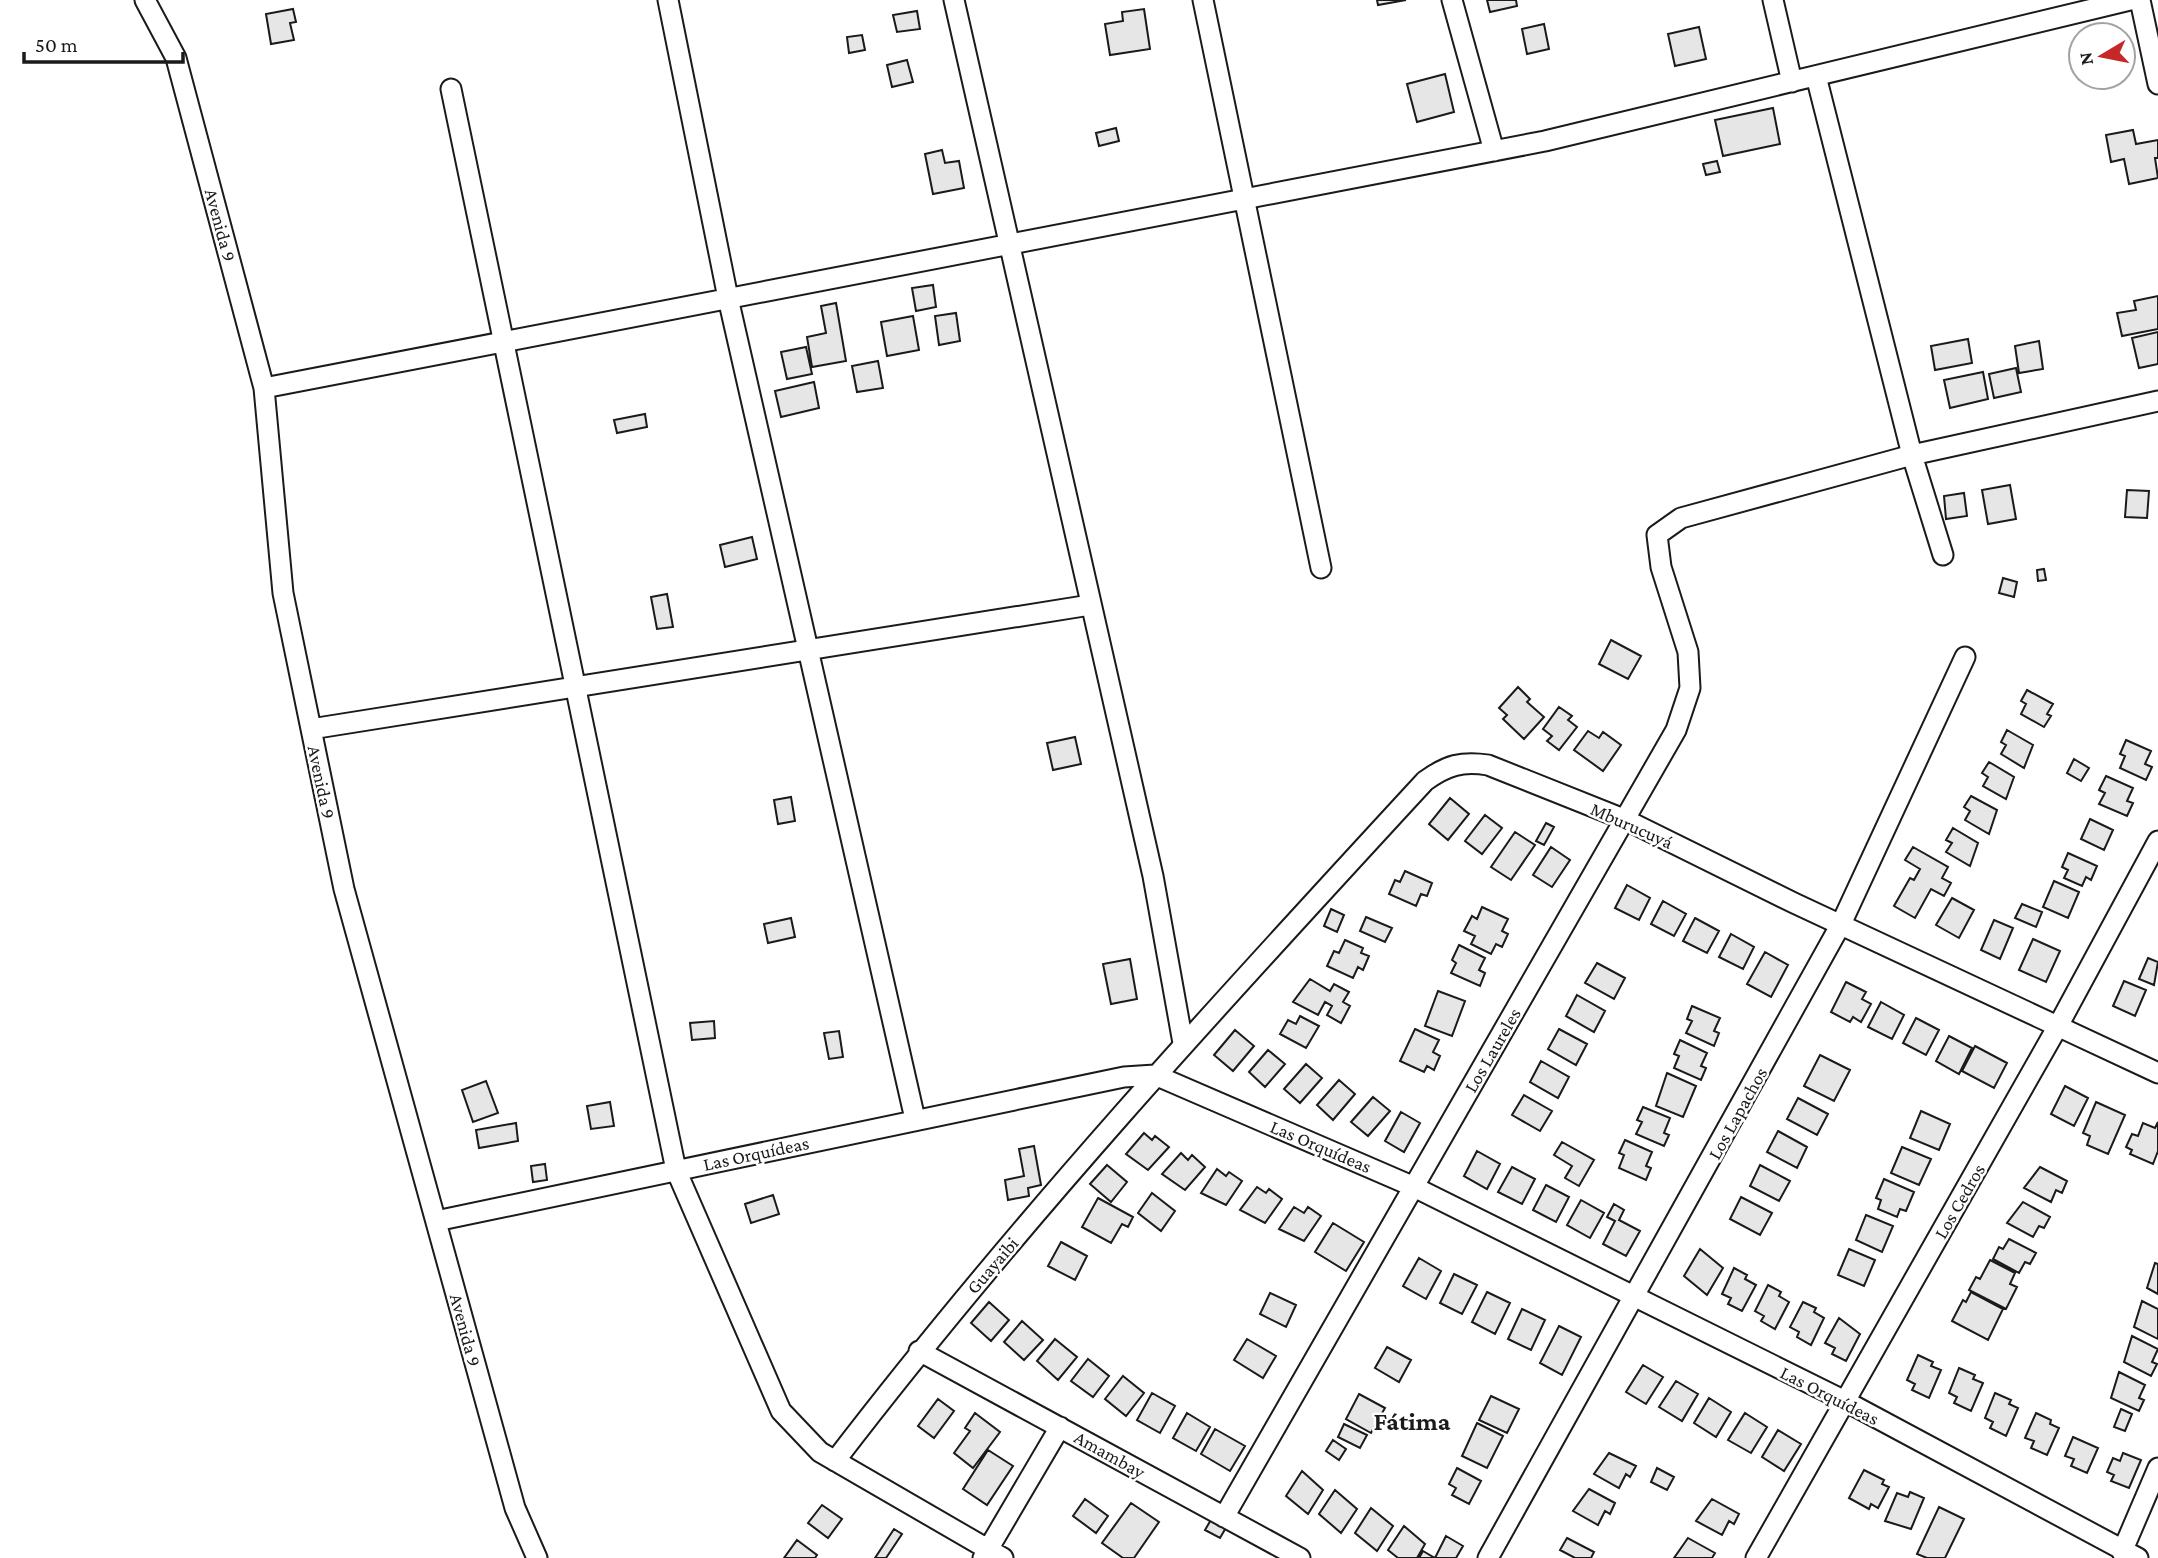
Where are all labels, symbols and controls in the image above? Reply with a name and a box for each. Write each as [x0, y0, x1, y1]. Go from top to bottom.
scale bar [24, 21, 184, 65]
north arrow [2067, 21, 2137, 91]
text: 50 m [35, 33, 78, 57]
text: N [2074, 51, 2097, 67]
street label: Avenida 9 [201, 186, 240, 264]
street label: Avenida 9 [303, 743, 340, 821]
street label: Mburucuyá [1587, 798, 1676, 853]
street label: Los Laureles [1460, 1004, 1525, 1096]
street label: Los Lapachos [1704, 1064, 1771, 1163]
street label: Las Orquídeas [1267, 1116, 1374, 1177]
street label: Las Orquídeas [701, 1132, 811, 1175]
street label: Los Cedros [1930, 1160, 1989, 1242]
street label: Guayaibi [962, 1233, 1023, 1298]
street label: Avenida 9 [446, 1291, 485, 1369]
street label: Las Orquídeas [1777, 1362, 1883, 1429]
district label: Fátima [1373, 1407, 1451, 1436]
street label: Amambay [1071, 1427, 1149, 1482]

